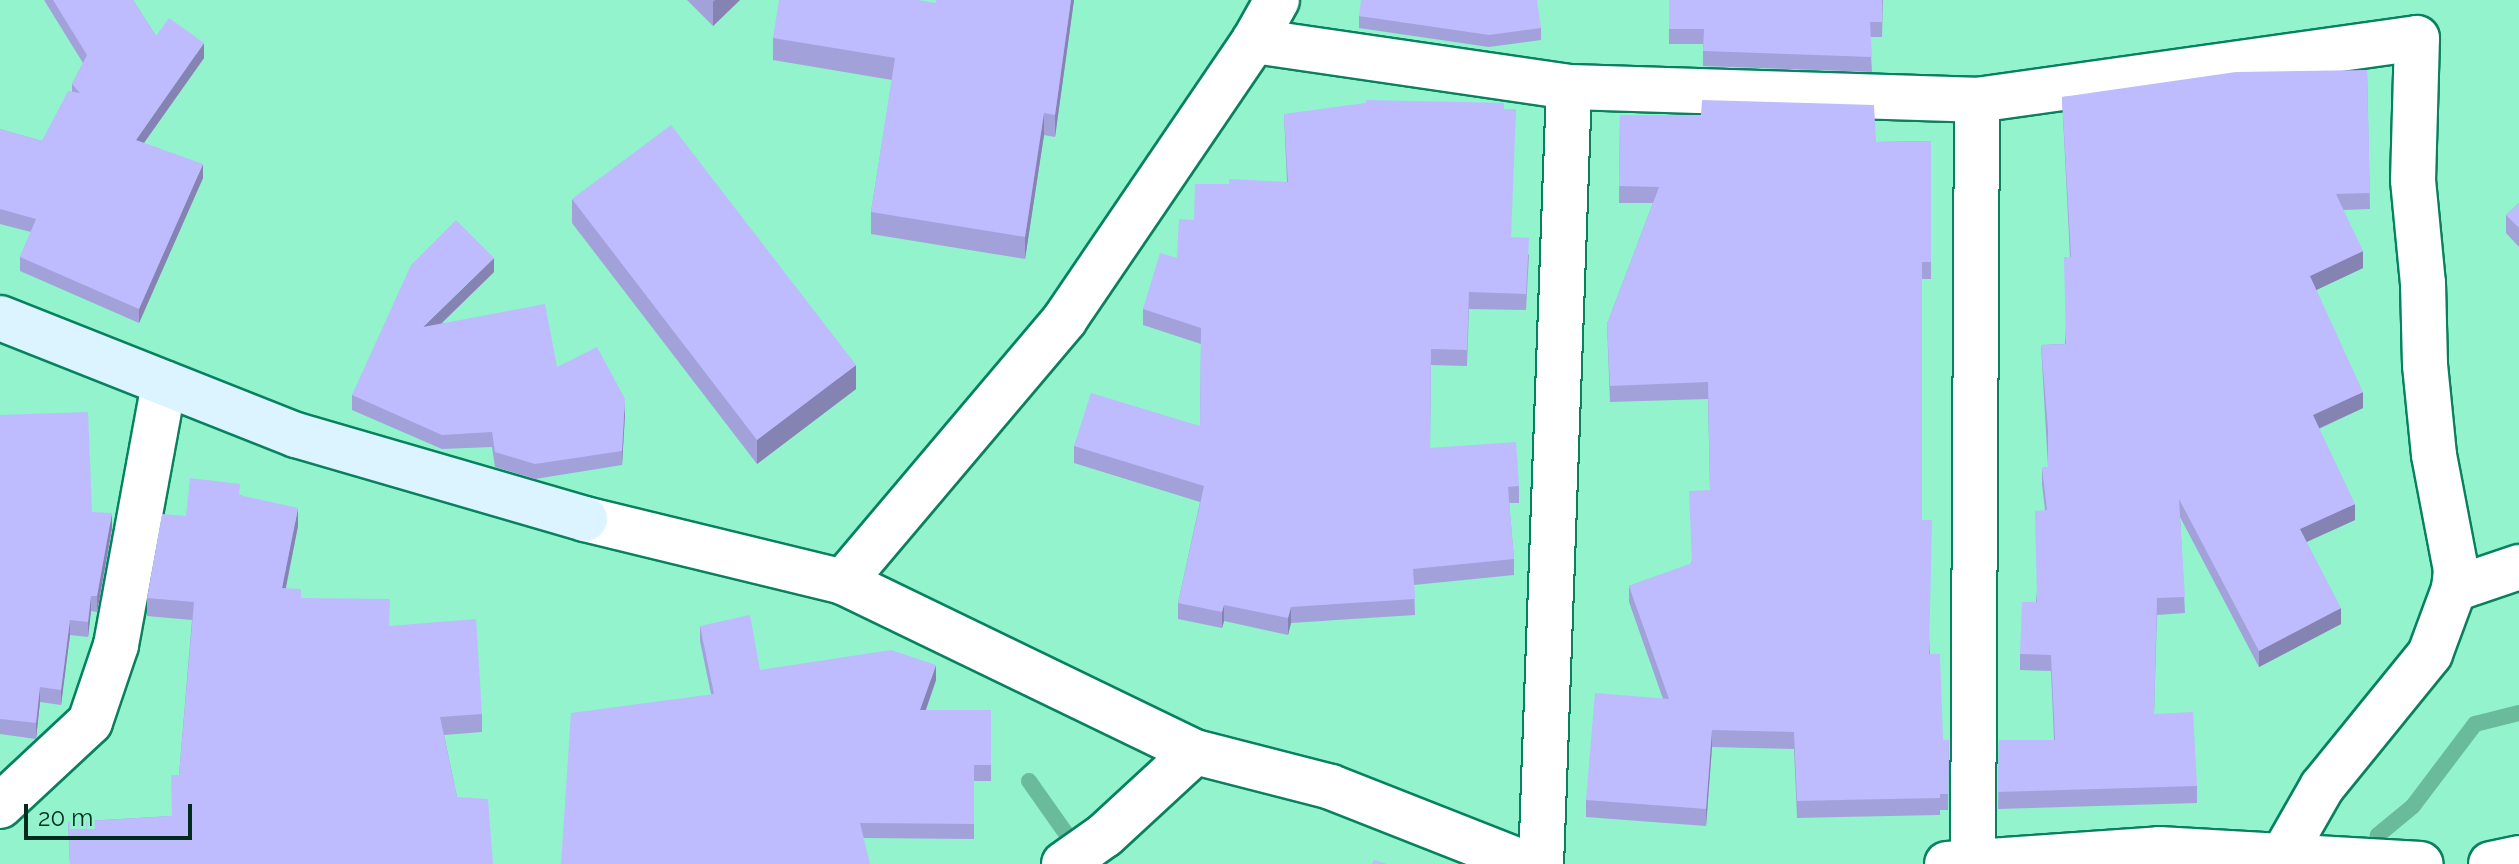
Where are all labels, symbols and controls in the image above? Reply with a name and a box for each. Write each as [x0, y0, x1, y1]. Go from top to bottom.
scale bar [28, 788, 196, 838]
text: 20 m [38, 803, 93, 832]

